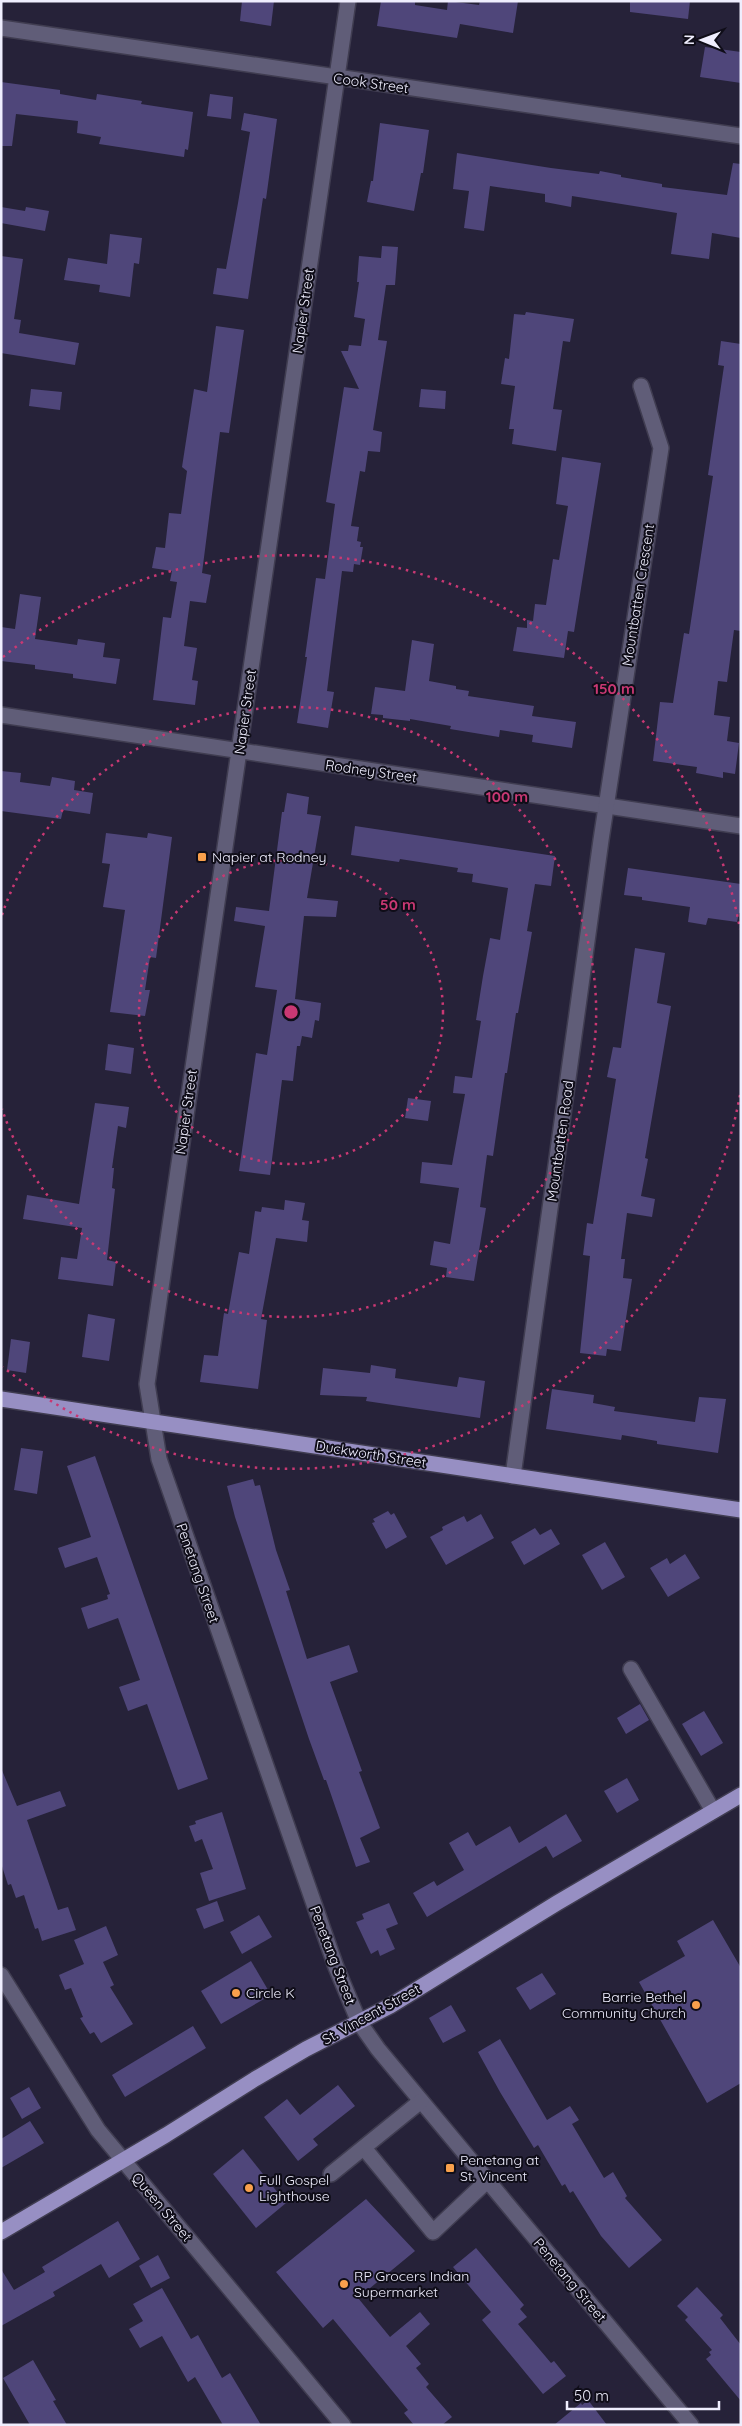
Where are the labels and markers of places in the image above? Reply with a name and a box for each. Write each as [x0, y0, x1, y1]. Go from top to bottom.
place label: Napier at Rodney [212, 848, 326, 866]
marker: Napier at Rodney [196, 851, 208, 863]
centre of rings [282, 1003, 300, 1021]
place label: Circle K [246, 1984, 295, 2002]
marker: Circle K [230, 1987, 242, 1999]
place label: Barrie Bethel Community Church [562, 1988, 686, 2022]
marker: Barrie Bethel Community Church [690, 1999, 702, 2011]
place label: Penetang at St. Vincent [460, 2151, 539, 2185]
marker: Penetang at St. Vincent [444, 2162, 456, 2174]
place label: Full Gospel Lighthouse [259, 2171, 330, 2205]
marker: Full Gospel Lighthouse [243, 2182, 255, 2194]
place label: RP Grocers Indian Supermarket [354, 2267, 469, 2301]
marker: RP Grocers Indian Supermarket [338, 2278, 350, 2290]

